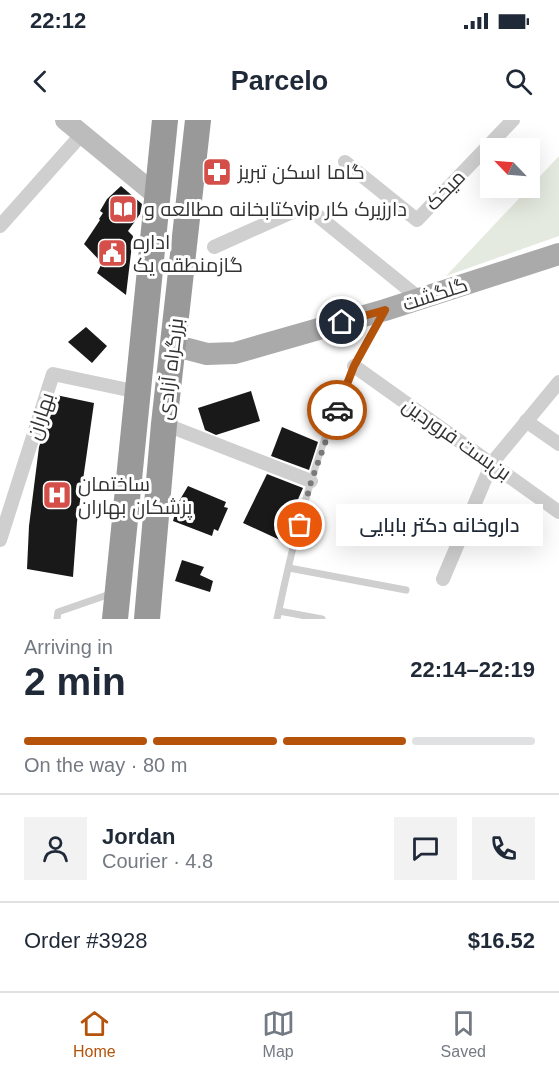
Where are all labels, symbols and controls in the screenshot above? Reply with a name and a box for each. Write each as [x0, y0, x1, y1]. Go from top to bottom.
text: 22:12 [30, 8, 86, 33]
icon: back [24, 65, 57, 98]
icon: search [502, 65, 535, 98]
text: Parcelo [231, 66, 328, 96]
north arrow [480, 138, 540, 198]
map controls [480, 138, 540, 198]
pharmacy icon: گاما اسکن تبریز [201, 156, 233, 188]
place label: گاما اسکن تبریز [237, 161, 365, 185]
street label: میخک [421, 165, 469, 215]
library icon: کتابخانه مطالعه وvip دارزیرک کار [107, 193, 139, 225]
place label: کتابخانه مطالعه وvip دارزیرک کار [144, 198, 407, 221]
place label: اداره گازمنطقه یک [133, 231, 243, 277]
public building icon: اداره گازمنطقه یک [96, 237, 128, 269]
street label: گلگشت [400, 273, 470, 315]
pin [316, 296, 367, 347]
icon: home [325, 305, 358, 338]
street label: بزرگراه آزادی [153, 317, 189, 421]
courier [307, 380, 367, 440]
street label: بهاران [22, 390, 60, 443]
icon: car [321, 394, 354, 427]
street label: بن‌بست فروردین [398, 394, 515, 486]
place label: ساختمان پزشکان بهاران [78, 473, 193, 520]
hospital icon: ساختمان پزشکان بهاران [41, 479, 73, 511]
pin [274, 499, 325, 550]
callout: داروخانه دکتر بابایی [336, 504, 543, 546]
icon: bag [283, 508, 316, 541]
text: داروخانه دکتر بابایی [359, 514, 520, 536]
text: Arriving in [24, 636, 113, 658]
text: 22:14–22:19 [410, 657, 535, 682]
text: 2 min [24, 660, 126, 703]
text: On the way · 80 m [24, 754, 187, 776]
button: person [24, 817, 87, 880]
button: chat [394, 817, 457, 880]
button: phone [472, 817, 535, 880]
text: Jordan [102, 824, 175, 849]
text: Courier · 4.8 [102, 850, 213, 872]
text: Order #3928 [24, 928, 148, 953]
text: $16.52 [468, 928, 535, 953]
tab: Home [73, 1007, 116, 1061]
tab: Map [262, 1007, 295, 1061]
tab: Saved [441, 1007, 486, 1061]

